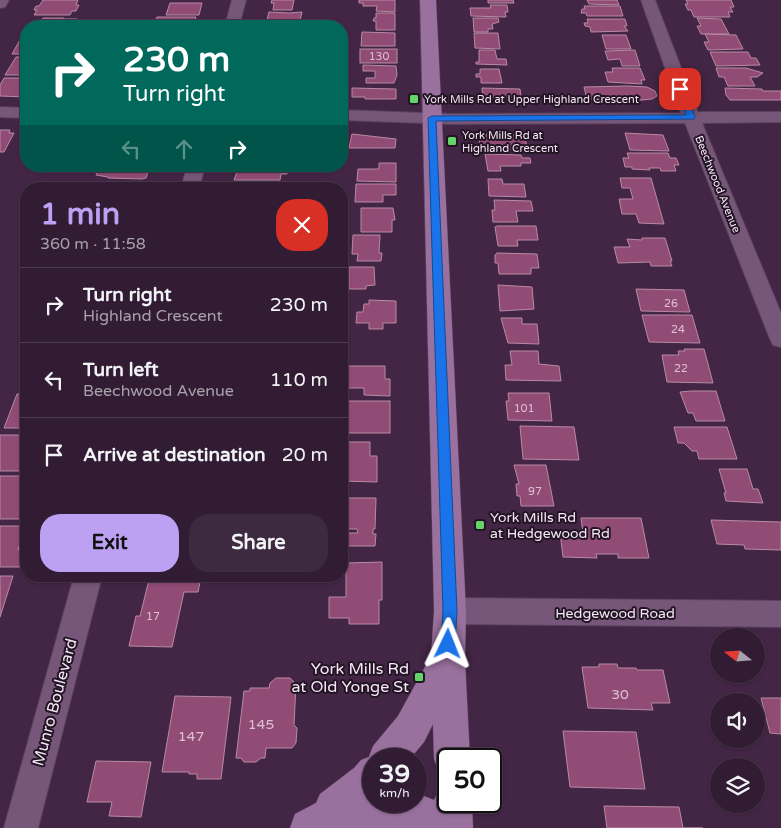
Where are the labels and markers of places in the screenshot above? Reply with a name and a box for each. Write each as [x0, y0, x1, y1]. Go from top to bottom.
pin [659, 68, 701, 110]
marker: York Mills Rd at Upper Highland Crescent [408, 93, 420, 105]
place label: York Mills Rd at Upper Highland Crescent [424, 93, 639, 106]
place label: York Mills Rd at Highland Crescent [462, 129, 558, 155]
marker: York Mills Rd at Highland Crescent [446, 135, 458, 147]
place label: York Mills Rd at Hedgewood Rd [490, 509, 610, 542]
marker: York Mills Rd at Hedgewood Rd [474, 519, 486, 531]
place label: York Mills Rd at Old Yonge St [291, 659, 409, 697]
marker: York Mills Rd at Old Yonge St [413, 671, 425, 683]

